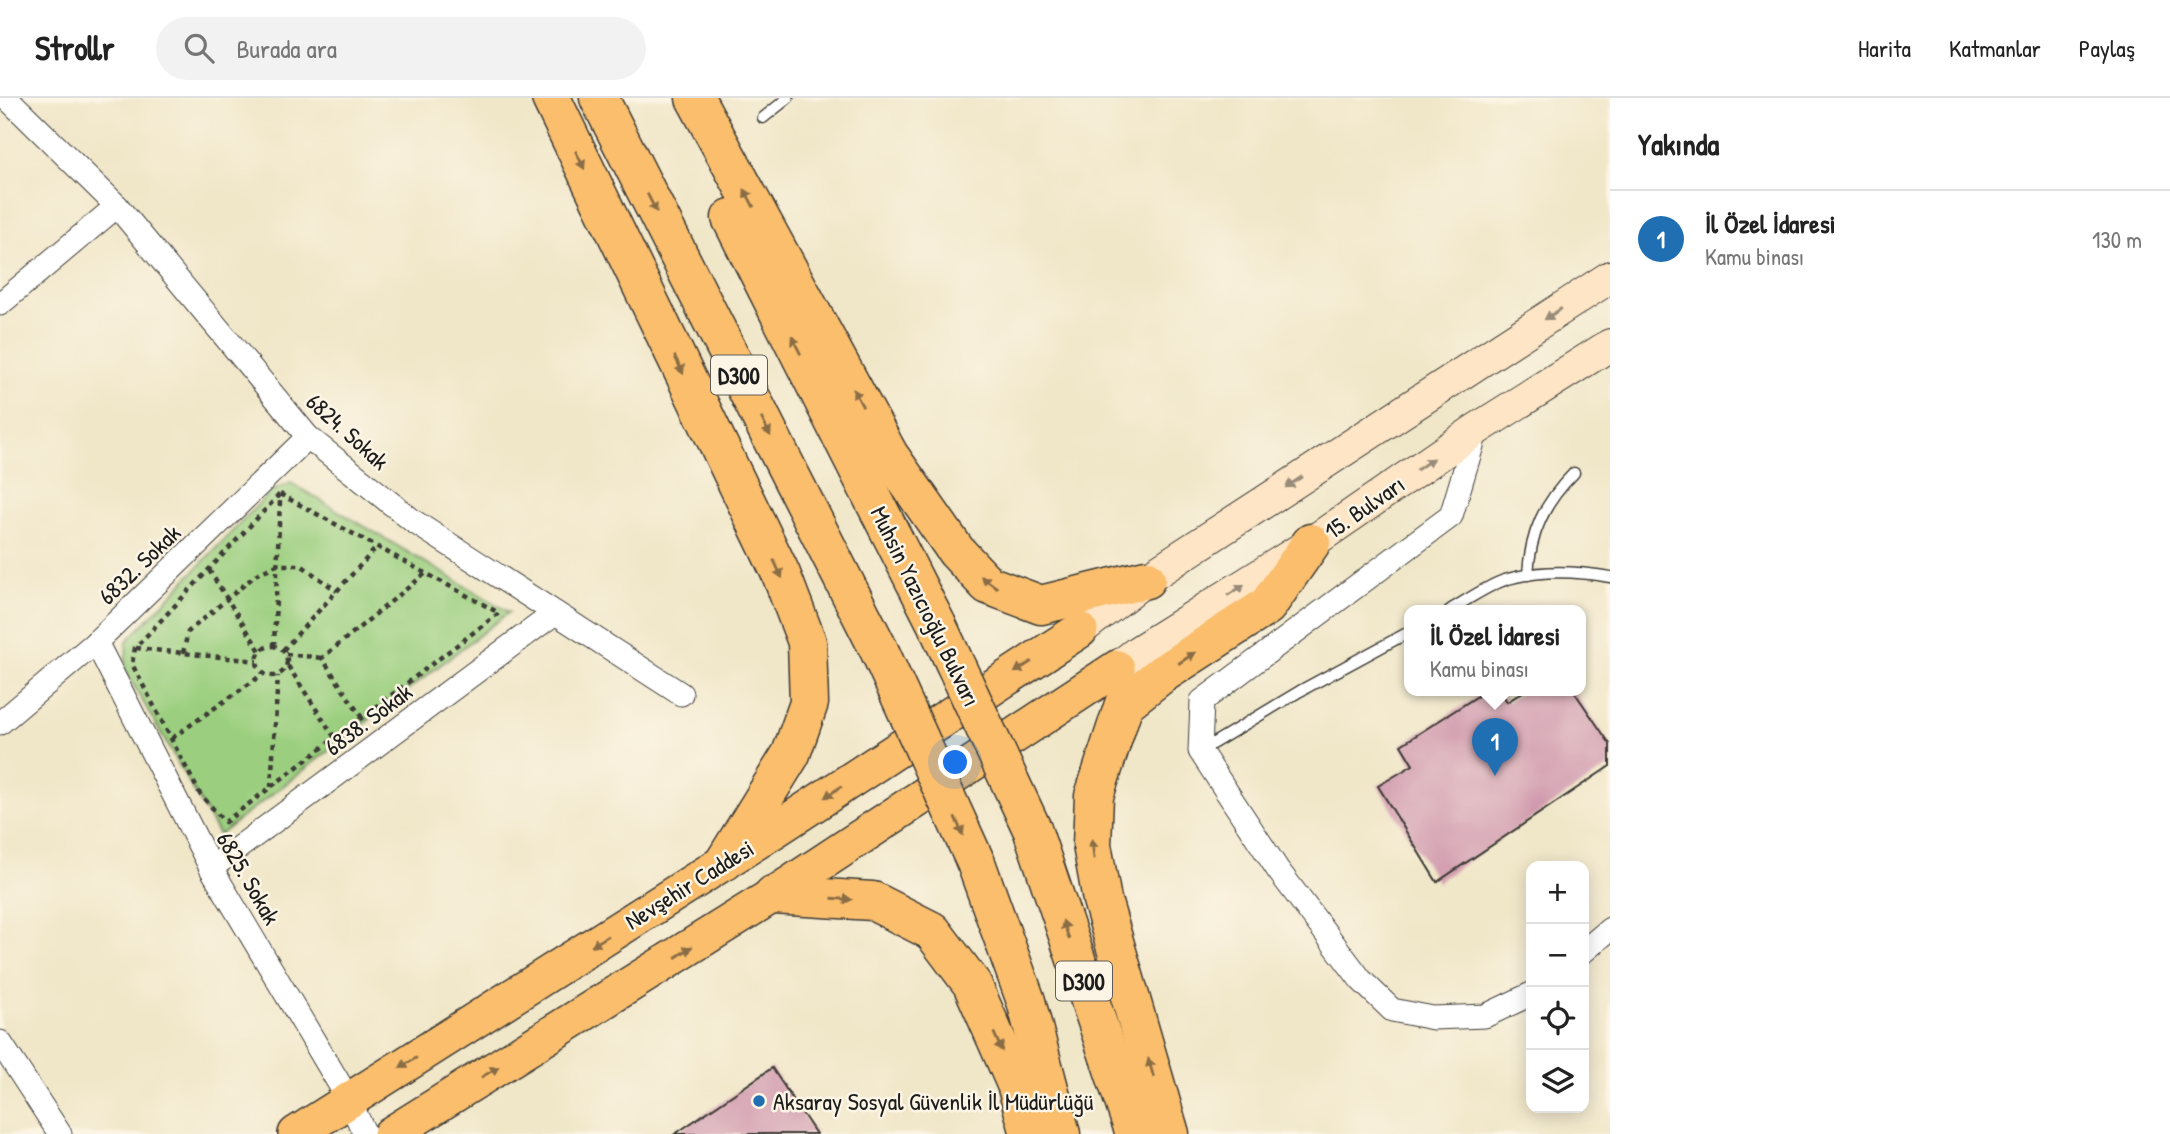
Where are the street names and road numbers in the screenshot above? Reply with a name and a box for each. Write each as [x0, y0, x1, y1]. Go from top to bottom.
road number: D300 [711, 356, 767, 394]
street label: 6824. Sokak [300, 385, 396, 477]
street label: 15. Bulvarı [1317, 468, 1411, 546]
street label: Muhsin Yazıcıoğlu Bulvarı [864, 501, 988, 711]
street label: 6832. Sokak [91, 517, 187, 611]
street label: 6838. Sokak [318, 676, 418, 762]
street label: 6825. Sokak [210, 826, 288, 930]
street label: Nevşehir Caddesi [618, 832, 760, 936]
road number: D300 [1056, 961, 1112, 1000]

